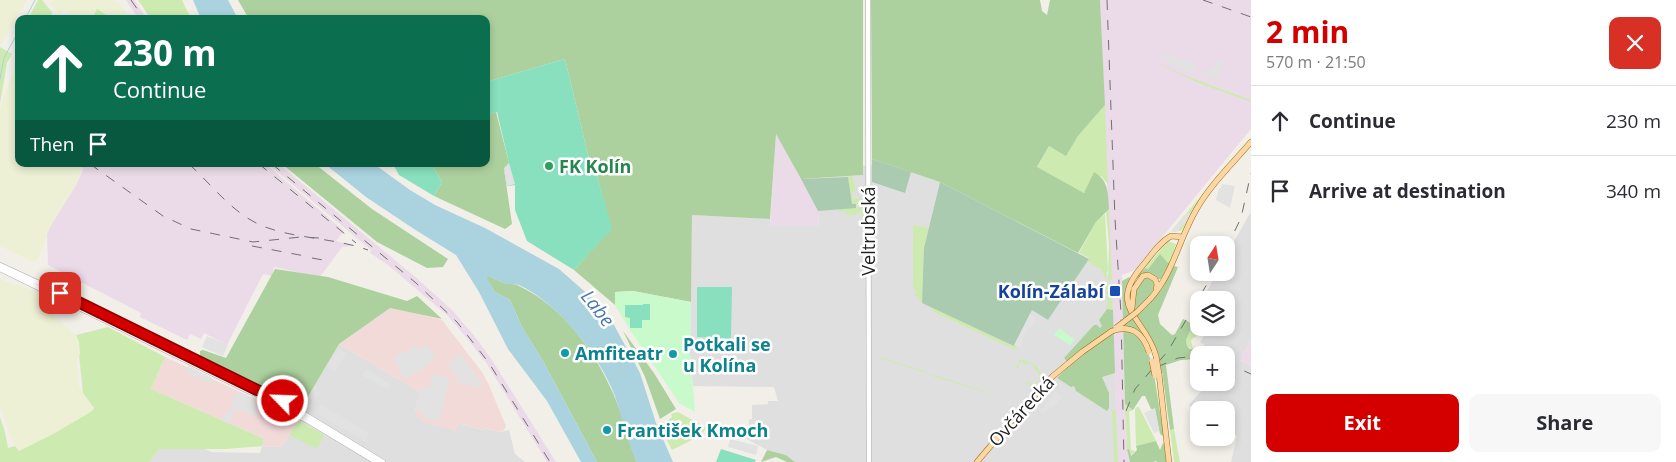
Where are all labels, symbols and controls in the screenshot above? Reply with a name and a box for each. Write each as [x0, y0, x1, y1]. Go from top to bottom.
text: 2 min [1266, 11, 1349, 52]
button: close [1609, 17, 1661, 69]
text: 230 m [113, 29, 217, 76]
icon: ahead [30, 35, 95, 100]
text: 570 m · 21:50 [1266, 51, 1366, 73]
text: Continue [113, 74, 206, 104]
icon: ahead [1266, 107, 1294, 135]
text: Continue [1309, 108, 1396, 134]
text: 230 m [1606, 108, 1661, 134]
icon: arrive [84, 130, 112, 158]
text: Then [30, 131, 74, 157]
place label: FK Kolín [559, 154, 631, 178]
marker: FK Kolín [543, 160, 555, 172]
icon: arrive [1266, 177, 1294, 205]
text: Arrive at destination [1309, 178, 1506, 204]
text: 340 m [1606, 178, 1661, 204]
street label: Veltrubská [856, 186, 880, 276]
north arrow [1190, 236, 1235, 281]
map controls [1190, 236, 1235, 446]
pin [39, 272, 81, 314]
icon: arrive [46, 279, 74, 307]
place label: Kolín-Zálabí [998, 279, 1105, 303]
water label: Labe [575, 284, 621, 332]
marker: Kolín-Zálabí [1108, 284, 1122, 298]
button: layers [1190, 291, 1235, 336]
place label: Potkali se u Kolína [683, 332, 771, 377]
place label: Amfiteatr [575, 341, 663, 365]
button: + [1190, 346, 1235, 391]
marker: Amfiteatr [559, 347, 571, 359]
marker: Potkali se u Kolína [667, 348, 679, 360]
street label: Ovčárecká [983, 371, 1059, 451]
position arrow [256, 374, 308, 426]
button: Exit [1266, 394, 1459, 452]
button: Share [1469, 394, 1661, 452]
button: − [1190, 401, 1235, 446]
place label: František Kmoch [617, 418, 768, 442]
marker: František Kmoch [601, 424, 613, 436]

